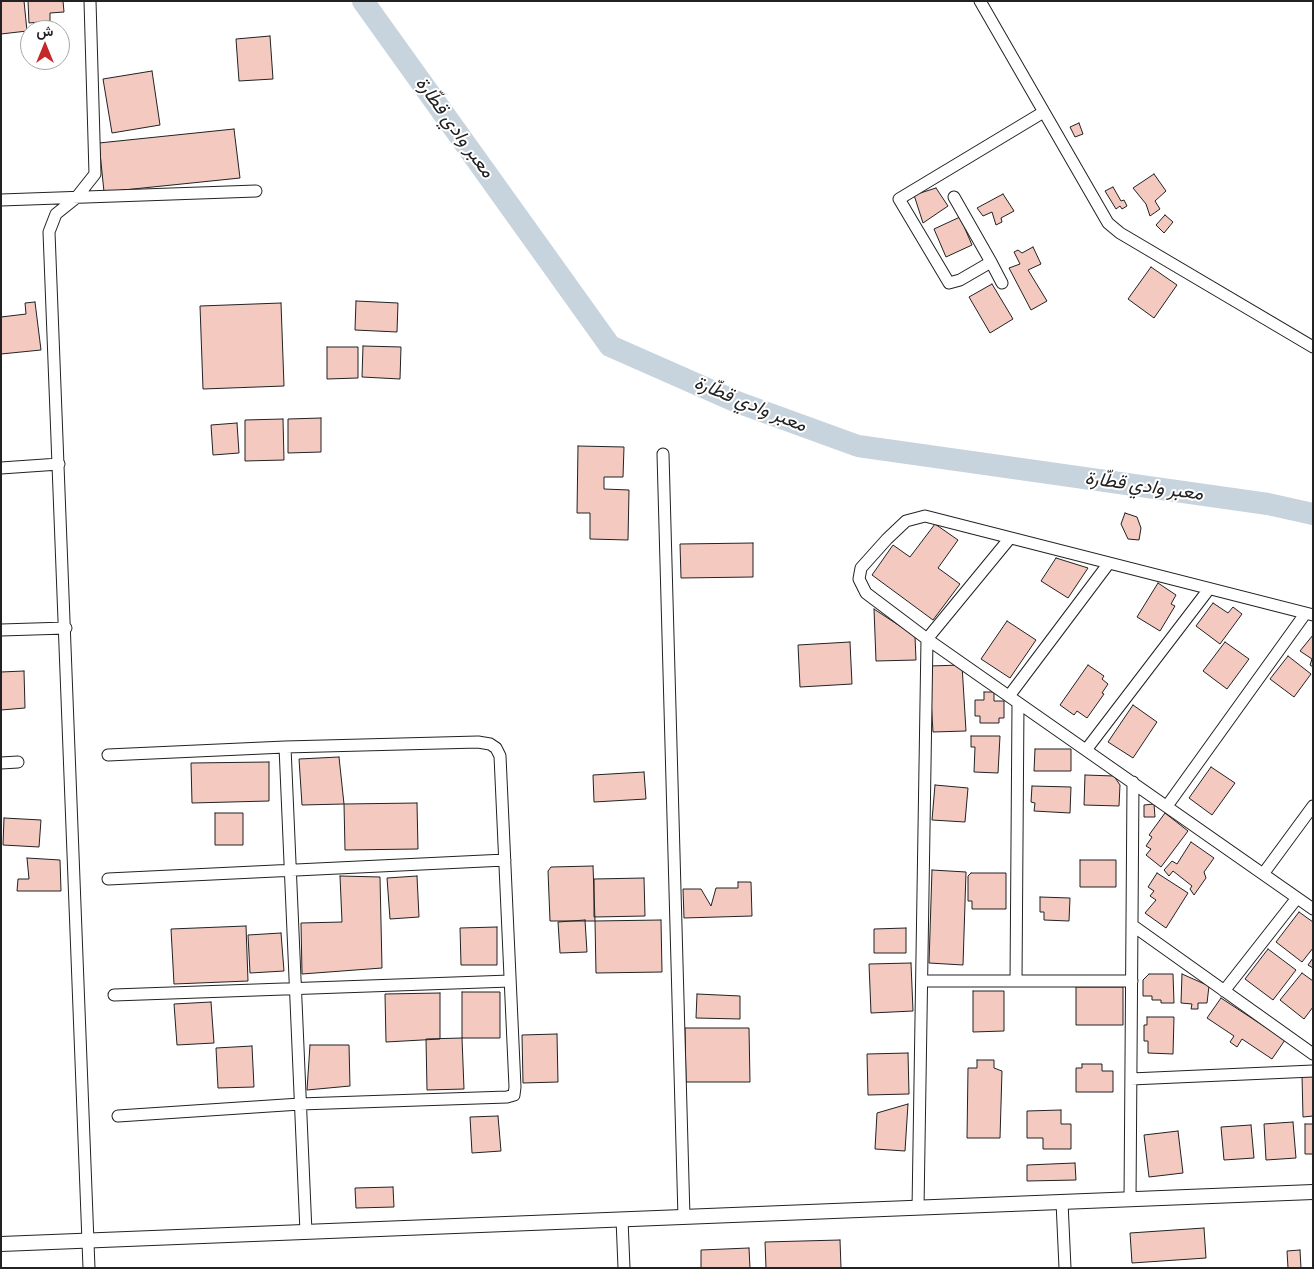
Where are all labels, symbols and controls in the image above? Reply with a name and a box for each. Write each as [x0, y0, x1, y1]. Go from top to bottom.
north arrow [20, 20, 70, 70]
text: ش [37, 23, 53, 39]
water label: معبر وادي قطّارة [410, 73, 498, 183]
water label: معبر وادي قطّارة [690, 372, 810, 438]
water label: معبر وادي قطّارة [1083, 467, 1205, 507]

